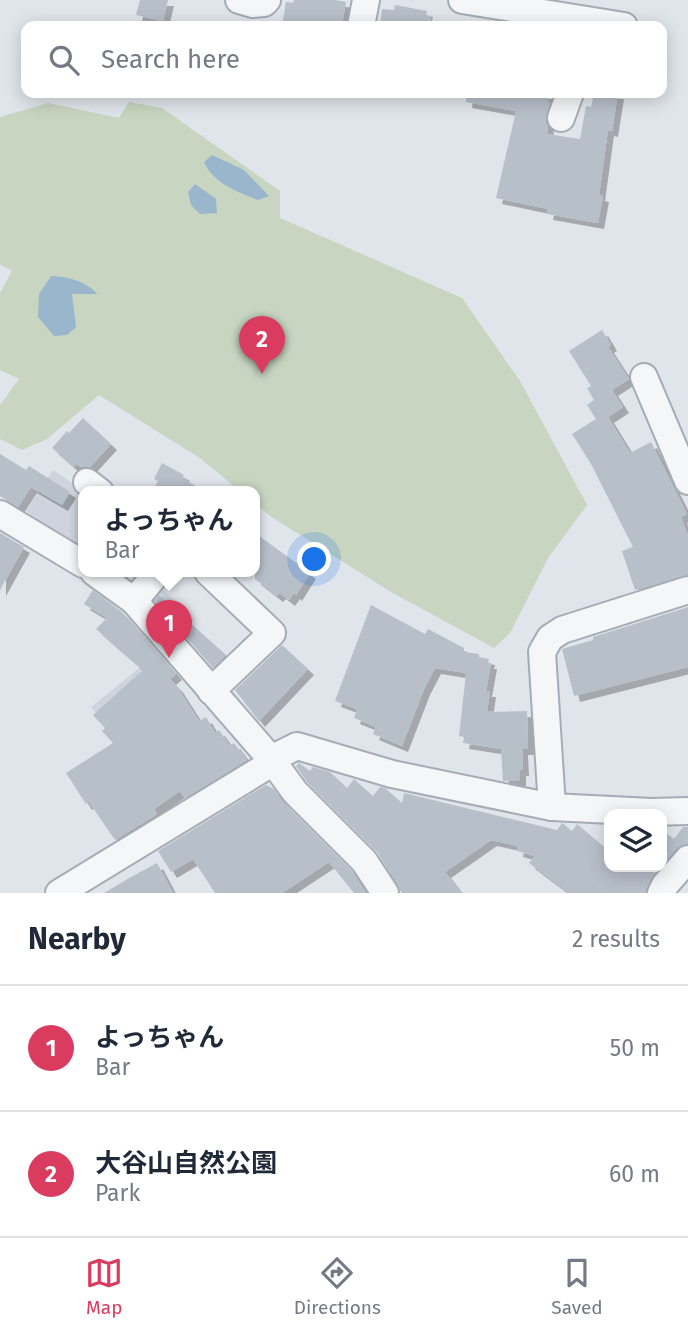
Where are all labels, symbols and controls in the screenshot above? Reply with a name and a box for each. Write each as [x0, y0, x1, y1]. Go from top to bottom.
search box [21, 21, 667, 98]
icon: search [45, 41, 83, 79]
text: Search here [101, 44, 240, 75]
pin: 2 [239, 316, 285, 374]
popup [78, 486, 260, 577]
text: よっちゃん [104, 505, 234, 536]
text: Bar [104, 536, 140, 564]
your location [297, 542, 331, 576]
pin: 1 [146, 600, 192, 658]
map controls [604, 809, 667, 872]
button: layers [604, 809, 667, 872]
text: Nearby [28, 921, 126, 957]
text: 2 results [572, 925, 660, 953]
text: よっちゃん [95, 1022, 224, 1053]
text: 1 [46, 1034, 56, 1062]
text: 50 m [610, 1034, 660, 1062]
text: Bar [95, 1053, 130, 1081]
text: 大谷山自然公園 [95, 1148, 277, 1179]
text: 2 [45, 1160, 57, 1188]
text: 60 m [609, 1160, 660, 1188]
text: Park [95, 1179, 140, 1207]
tab: Map [85, 1254, 123, 1319]
tab: Directions [294, 1254, 381, 1319]
tab: Saved [551, 1254, 603, 1319]

